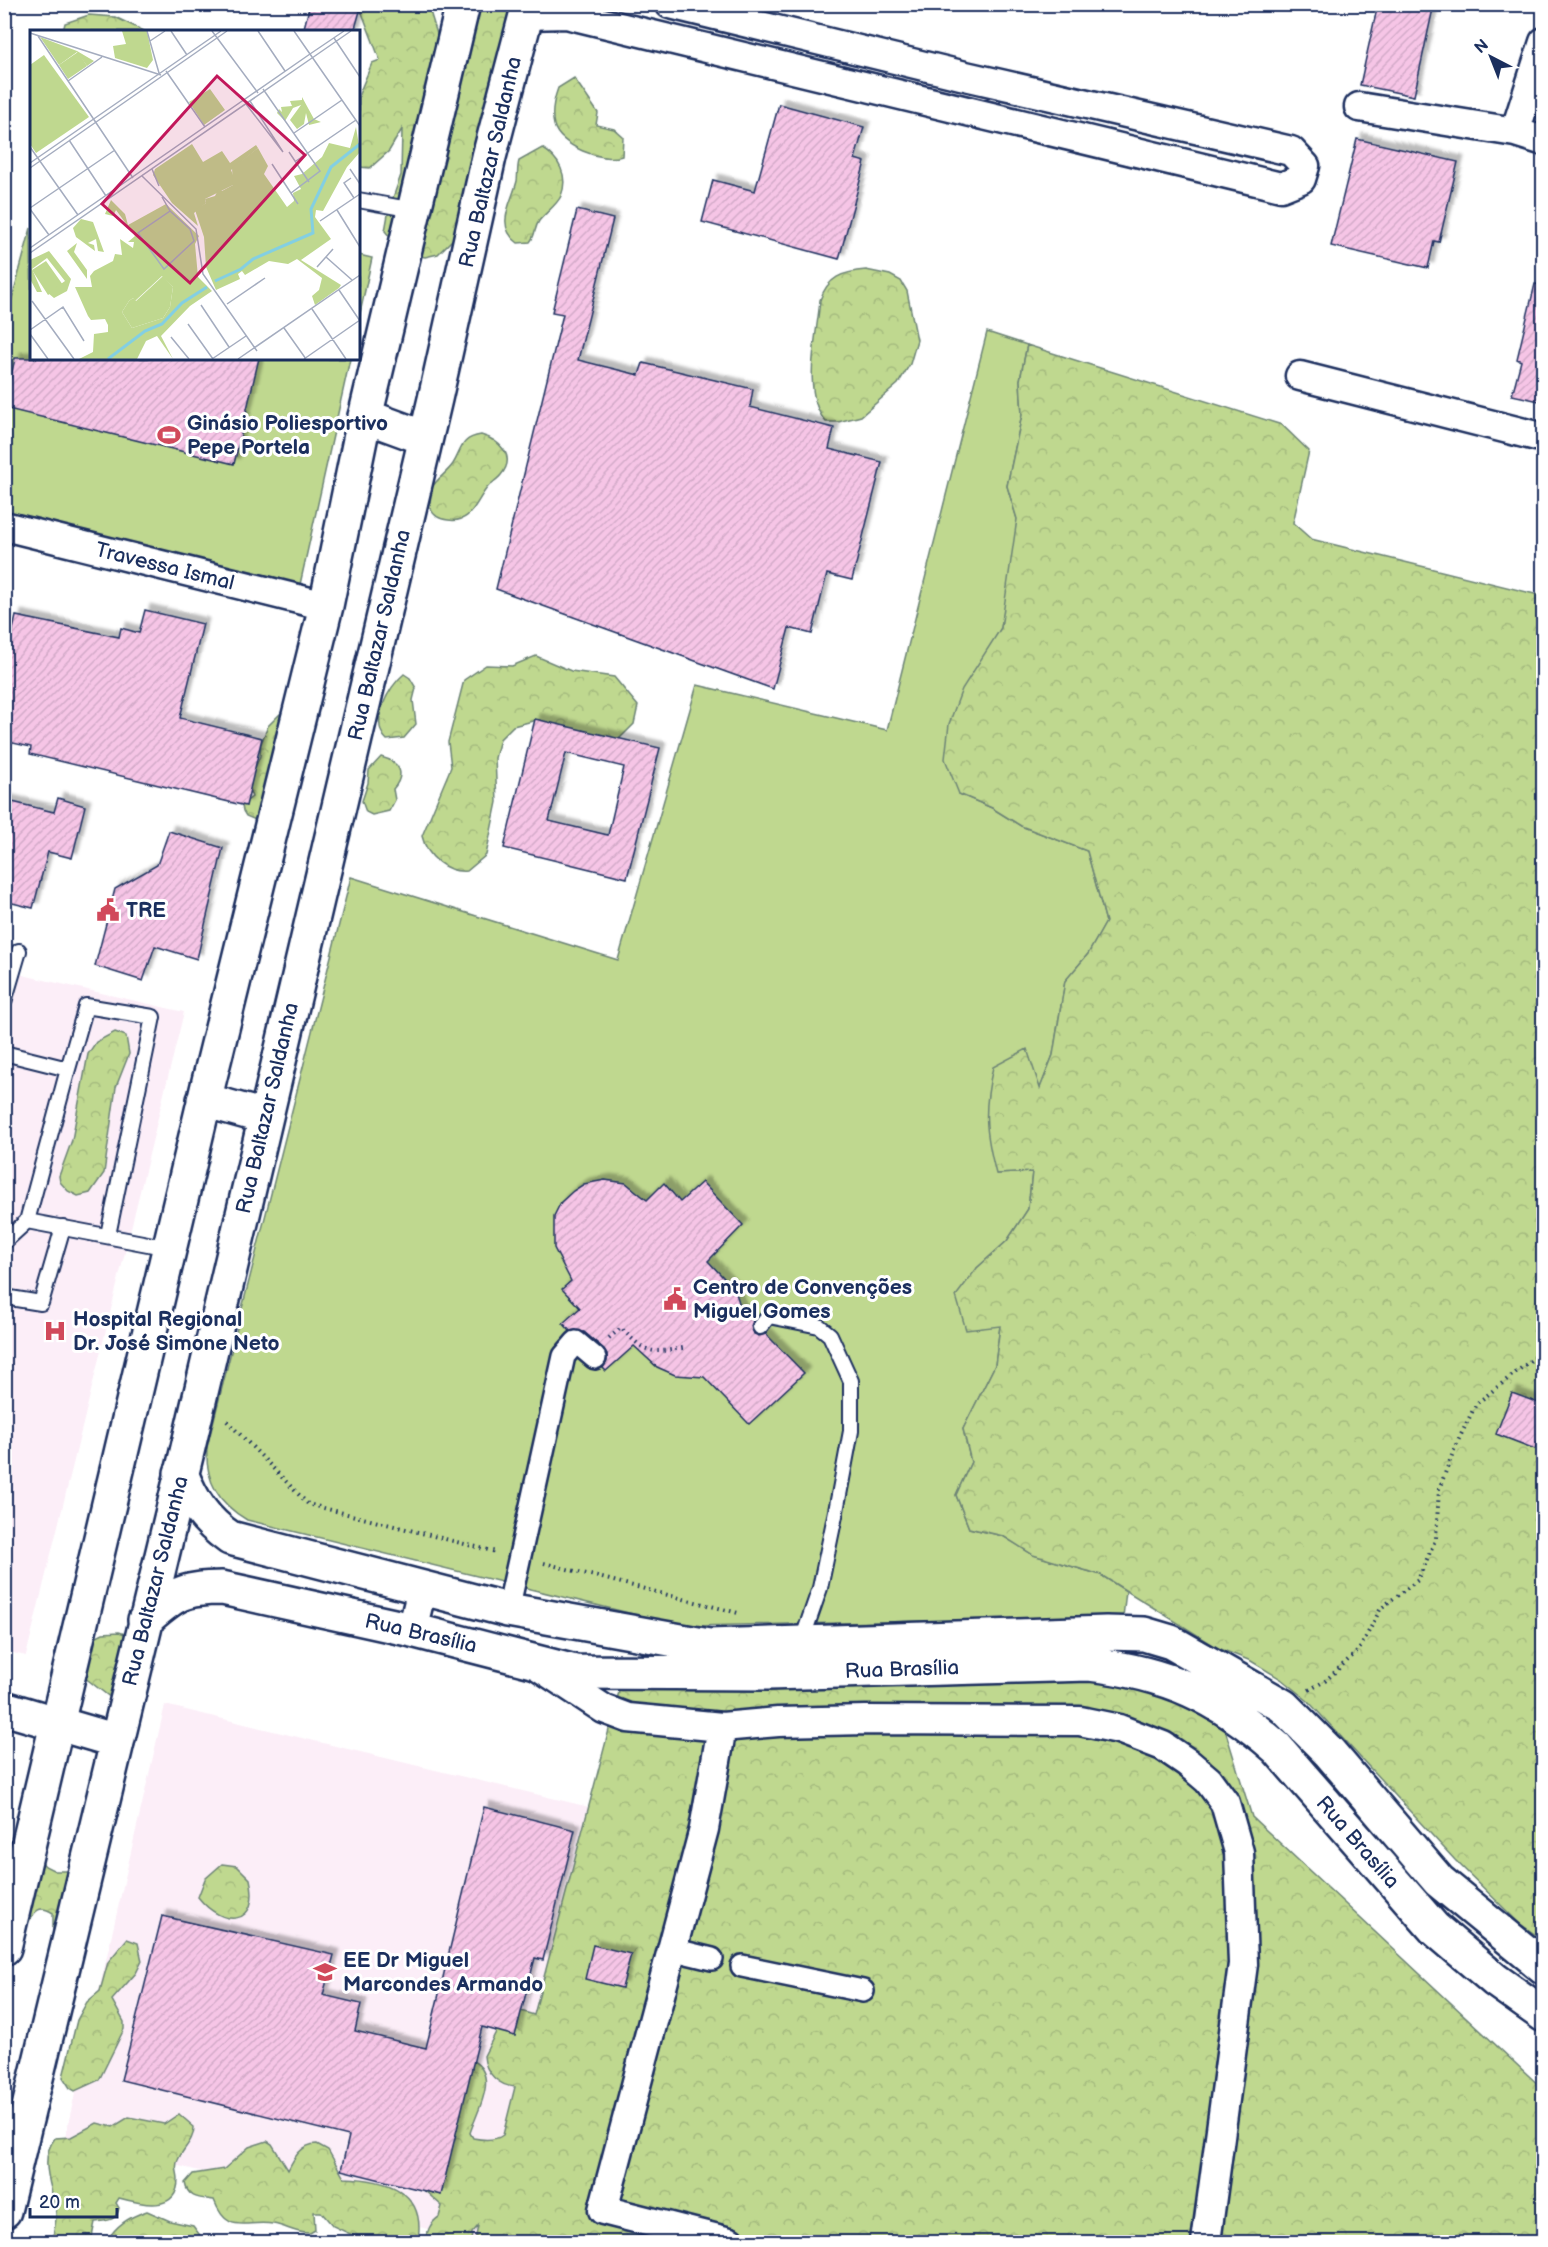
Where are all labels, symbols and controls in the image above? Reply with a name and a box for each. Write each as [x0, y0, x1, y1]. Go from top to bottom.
north arrow [1461, 27, 1521, 87]
inset map [30, 30, 360, 360]
text: N [1471, 36, 1493, 58]
street label: Rua Baltazar Saldanha [454, 54, 527, 270]
place label: Ginásio Poliesportivo Pepe Portela [187, 411, 388, 460]
sports icon: Ginásio Poliesportivo Pepe Portela [156, 422, 182, 448]
street label: Rua Baltazar Saldanha [343, 527, 416, 743]
street label: Travessa Ismal [93, 537, 237, 596]
public building icon: TRE [95, 897, 121, 923]
place label: TRE [126, 898, 166, 923]
street label: Rua Baltazar Saldanha [231, 1000, 304, 1216]
place label: Centro de Convenções Miguel Gomes [693, 1275, 912, 1324]
public building icon: Centro de Convenções Miguel Gomes [662, 1286, 688, 1312]
place label: Hospital Regional Dr. José Simone Neto [73, 1307, 280, 1356]
hospital icon: Hospital Regional Dr. José Simone Neto [42, 1318, 68, 1344]
street label: Rua Baltazar Saldanha [117, 1473, 194, 1689]
street label: Rua Brasília [362, 1608, 479, 1659]
street label: Rua Brasília [844, 1655, 960, 1684]
street label: Rua Brasília [1311, 1791, 1405, 1894]
place label: EE Dr Miguel Marcondes Armando [343, 1948, 543, 1997]
school or university icon: EE Dr Miguel Marcondes Armando [312, 1959, 338, 1985]
scale bar [30, 2181, 117, 2219]
text: 20 m [39, 2192, 80, 2213]

